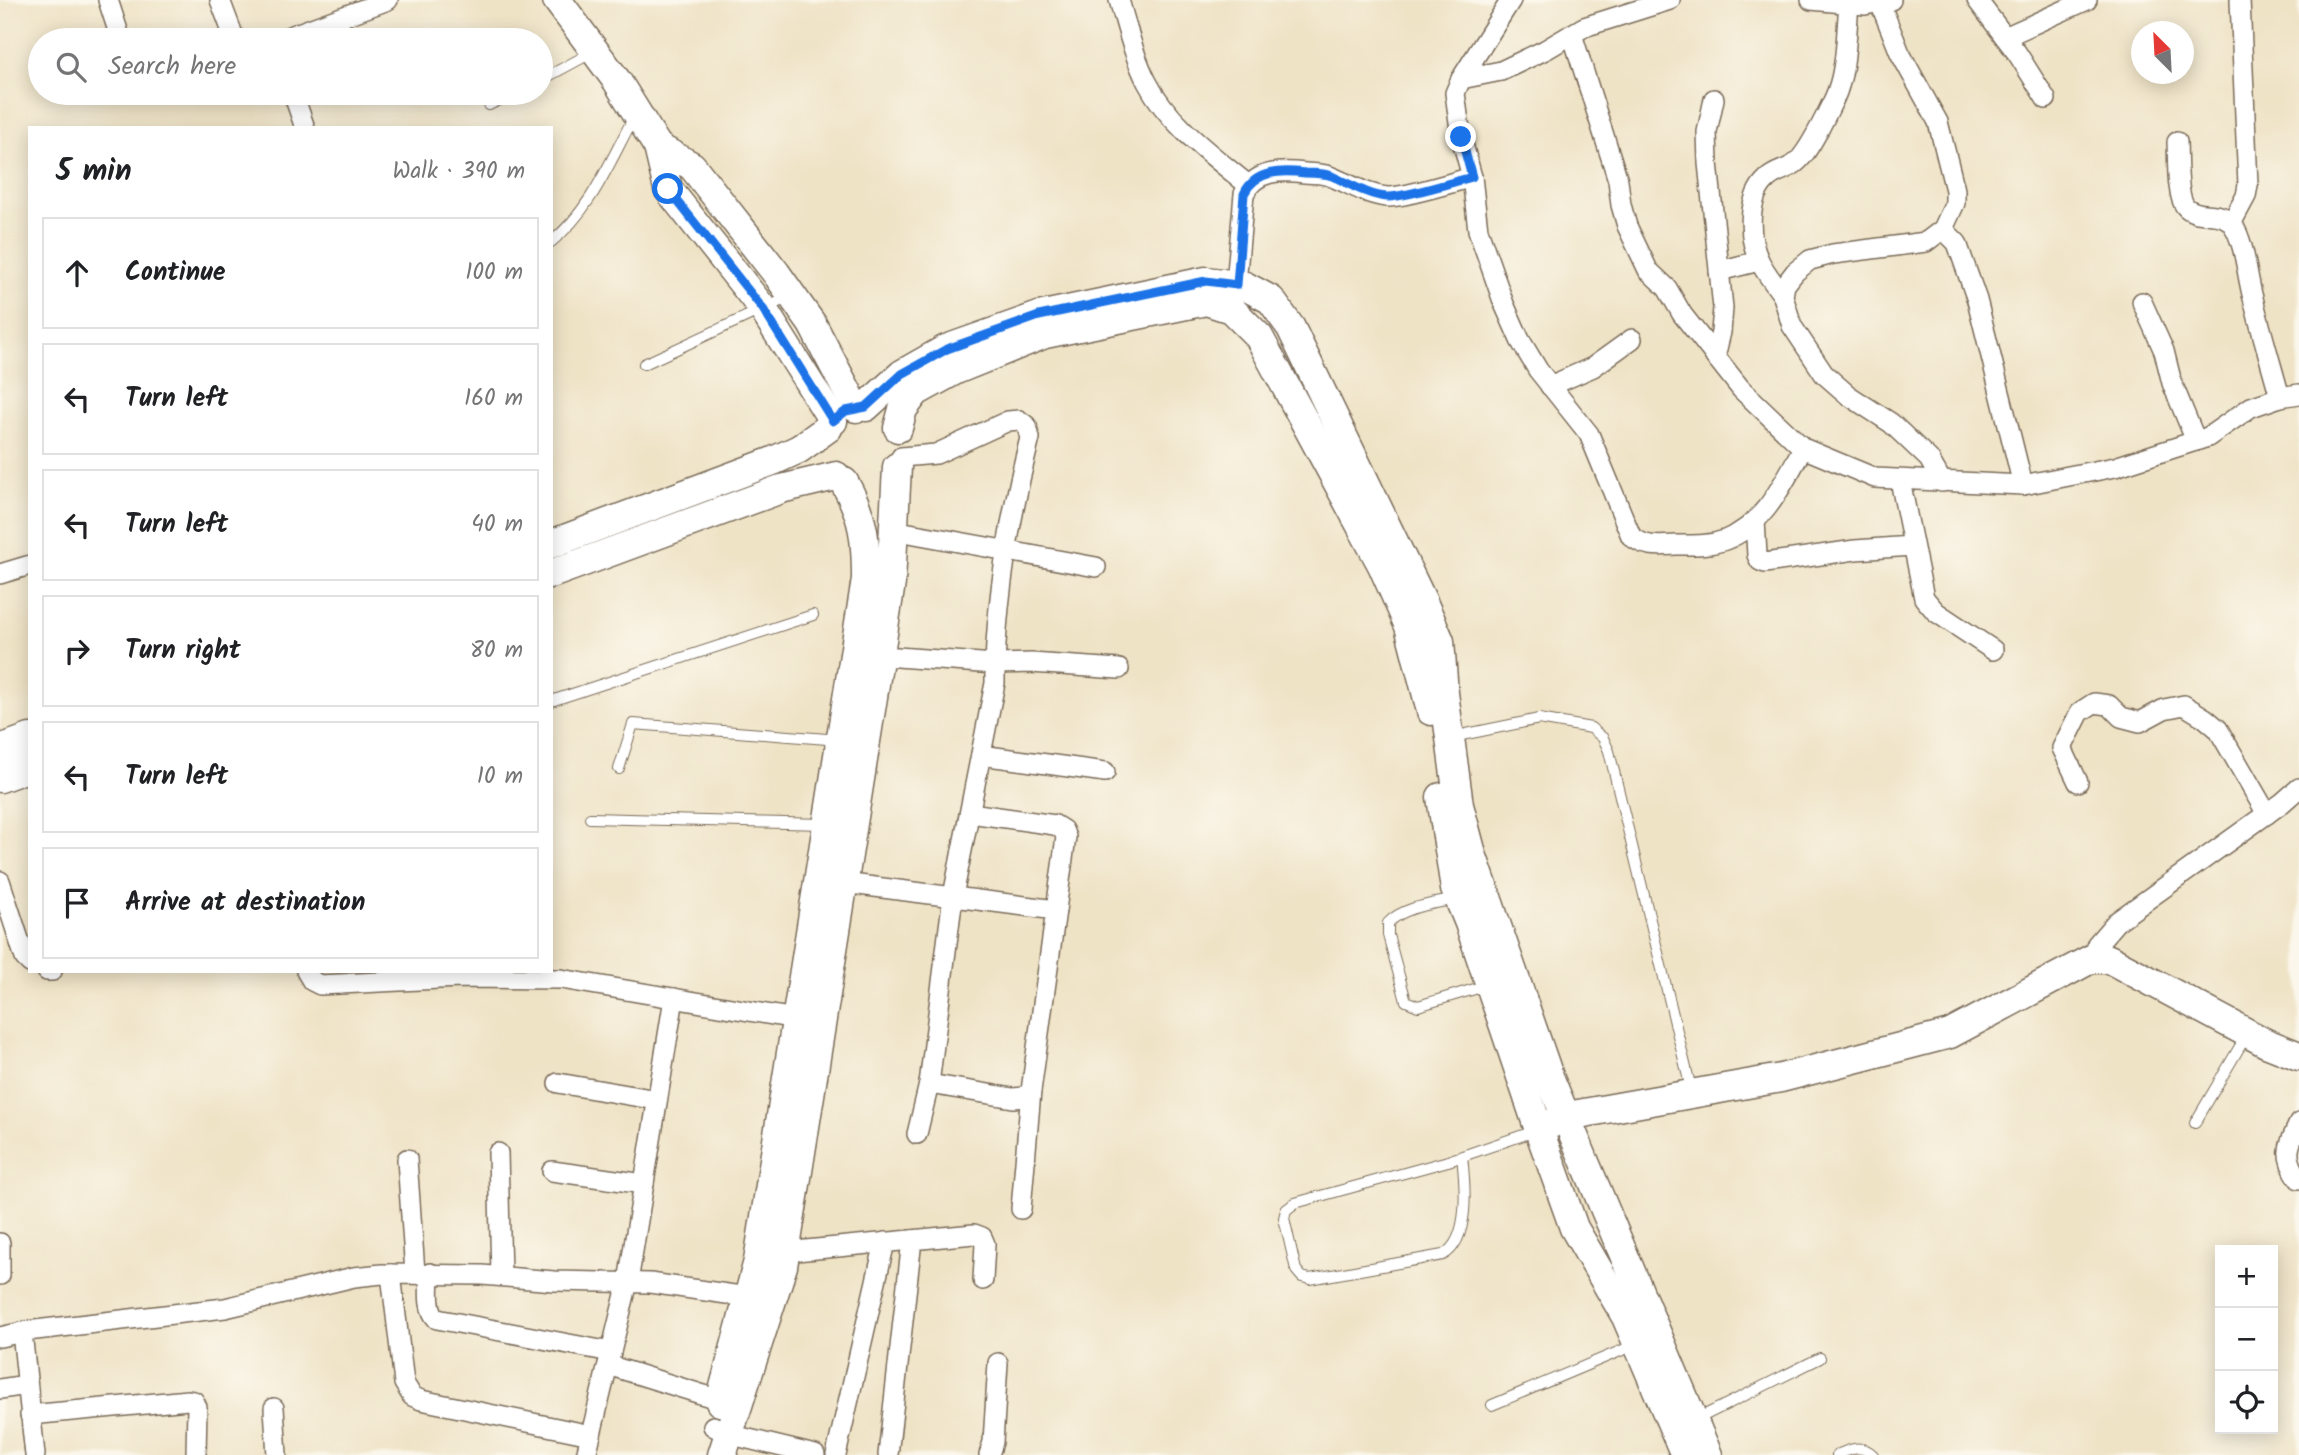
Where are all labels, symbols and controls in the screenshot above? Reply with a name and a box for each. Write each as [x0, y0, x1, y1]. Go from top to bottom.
north arrow [2131, 21, 2194, 84]
search box [28, 28, 553, 105]
text: Search here [108, 46, 236, 88]
icon: search [52, 48, 90, 86]
route end [1445, 121, 1476, 152]
text: 5 min [56, 148, 132, 196]
text: Walk · 390 m [393, 154, 525, 190]
route start [652, 173, 683, 204]
text: Continue [125, 252, 226, 294]
icon: ahead [58, 254, 96, 292]
text: 100 m [465, 255, 523, 291]
text: Turn left [125, 378, 228, 420]
icon: left [58, 380, 96, 418]
text: 160 m [464, 381, 523, 417]
text: Turn left [125, 504, 228, 546]
icon: left [58, 506, 96, 544]
text: 40 m [471, 507, 523, 543]
text: Turn right [125, 630, 241, 672]
icon: right [58, 632, 96, 670]
text: 80 m [470, 633, 523, 669]
text: Turn left [125, 756, 228, 798]
icon: left [58, 758, 96, 796]
text: 10 m [477, 759, 523, 795]
text: Arrive at destination [125, 882, 365, 924]
icon: arrive [58, 884, 96, 922]
map controls [2215, 1245, 2278, 1434]
button: + [2215, 1245, 2278, 1308]
button: − [2215, 1308, 2278, 1371]
button: locate [2215, 1371, 2278, 1434]

